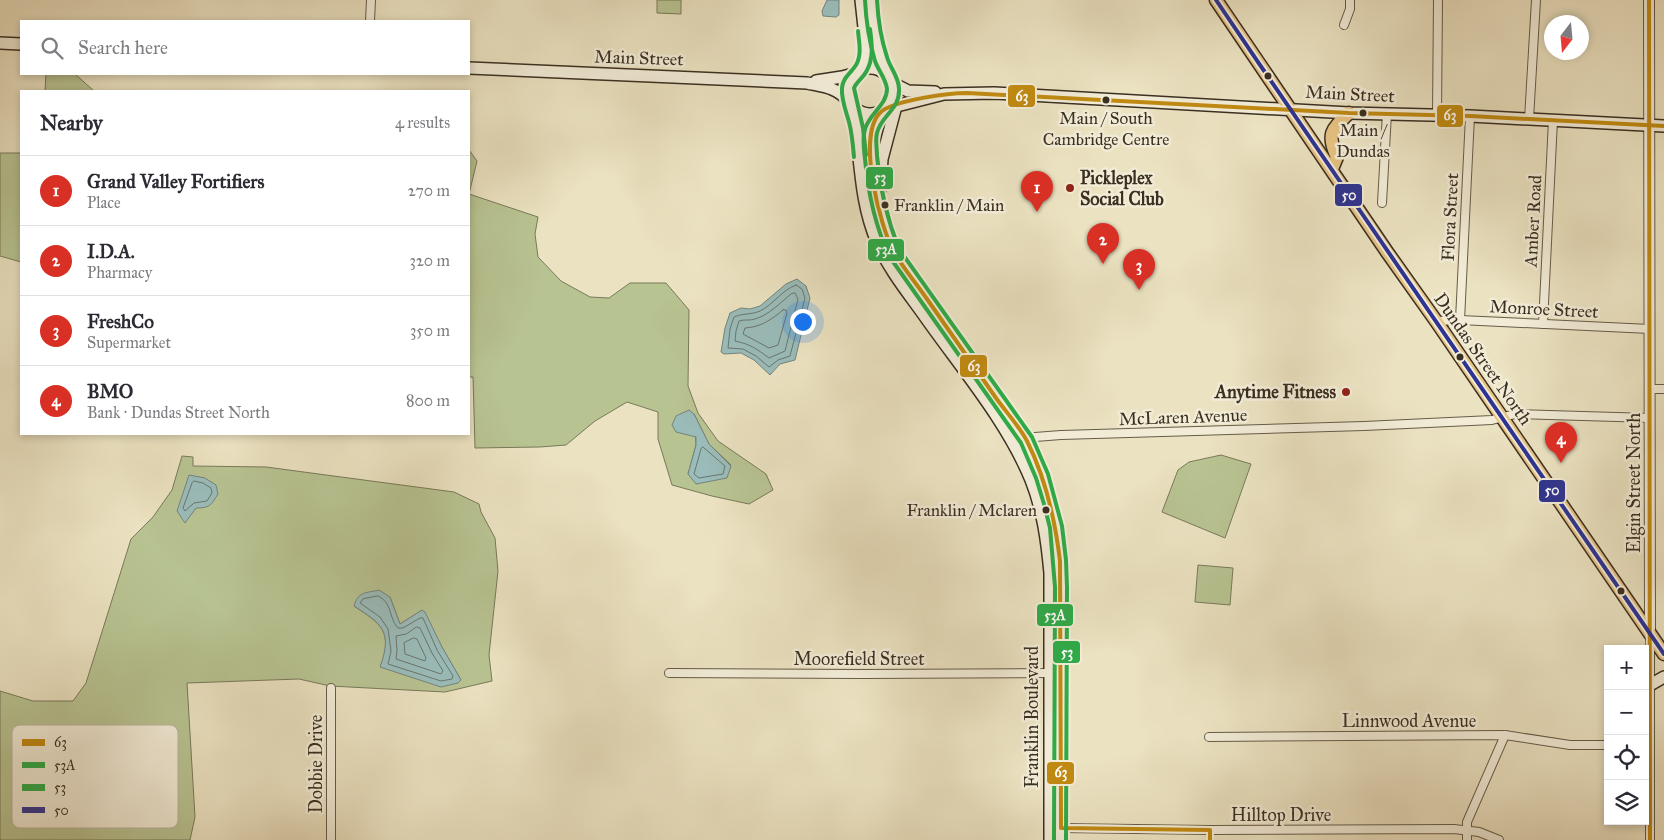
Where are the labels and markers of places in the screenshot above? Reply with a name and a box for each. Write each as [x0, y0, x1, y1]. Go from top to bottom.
unlabelled marker [1263, 71, 1273, 81]
marker: Main / South Cambridge Centre [1101, 95, 1111, 105]
place label: Main / South Cambridge Centre [1043, 108, 1169, 150]
marker: Main / Dundas [1358, 108, 1368, 118]
place label: Main / Dundas [1336, 120, 1390, 162]
place label: Pickleplex Social Club [1080, 167, 1164, 210]
pin: 1 [1021, 171, 1053, 212]
marker: Pickleplex Social Club [1064, 182, 1076, 194]
place label: Franklin / Main [894, 195, 1004, 216]
marker: Franklin / Main [880, 200, 890, 210]
pin: 2 [1087, 223, 1119, 264]
pin: 3 [1123, 249, 1155, 290]
unlabelled marker [1455, 352, 1465, 362]
place label: Anytime Fitness [1214, 381, 1336, 404]
marker: Anytime Fitness [1340, 386, 1352, 398]
pin: 4 [1545, 422, 1577, 463]
place label: Franklin / Mclaren [906, 500, 1037, 521]
marker: Franklin / Mclaren [1041, 505, 1051, 515]
unlabelled marker [1616, 586, 1626, 596]

